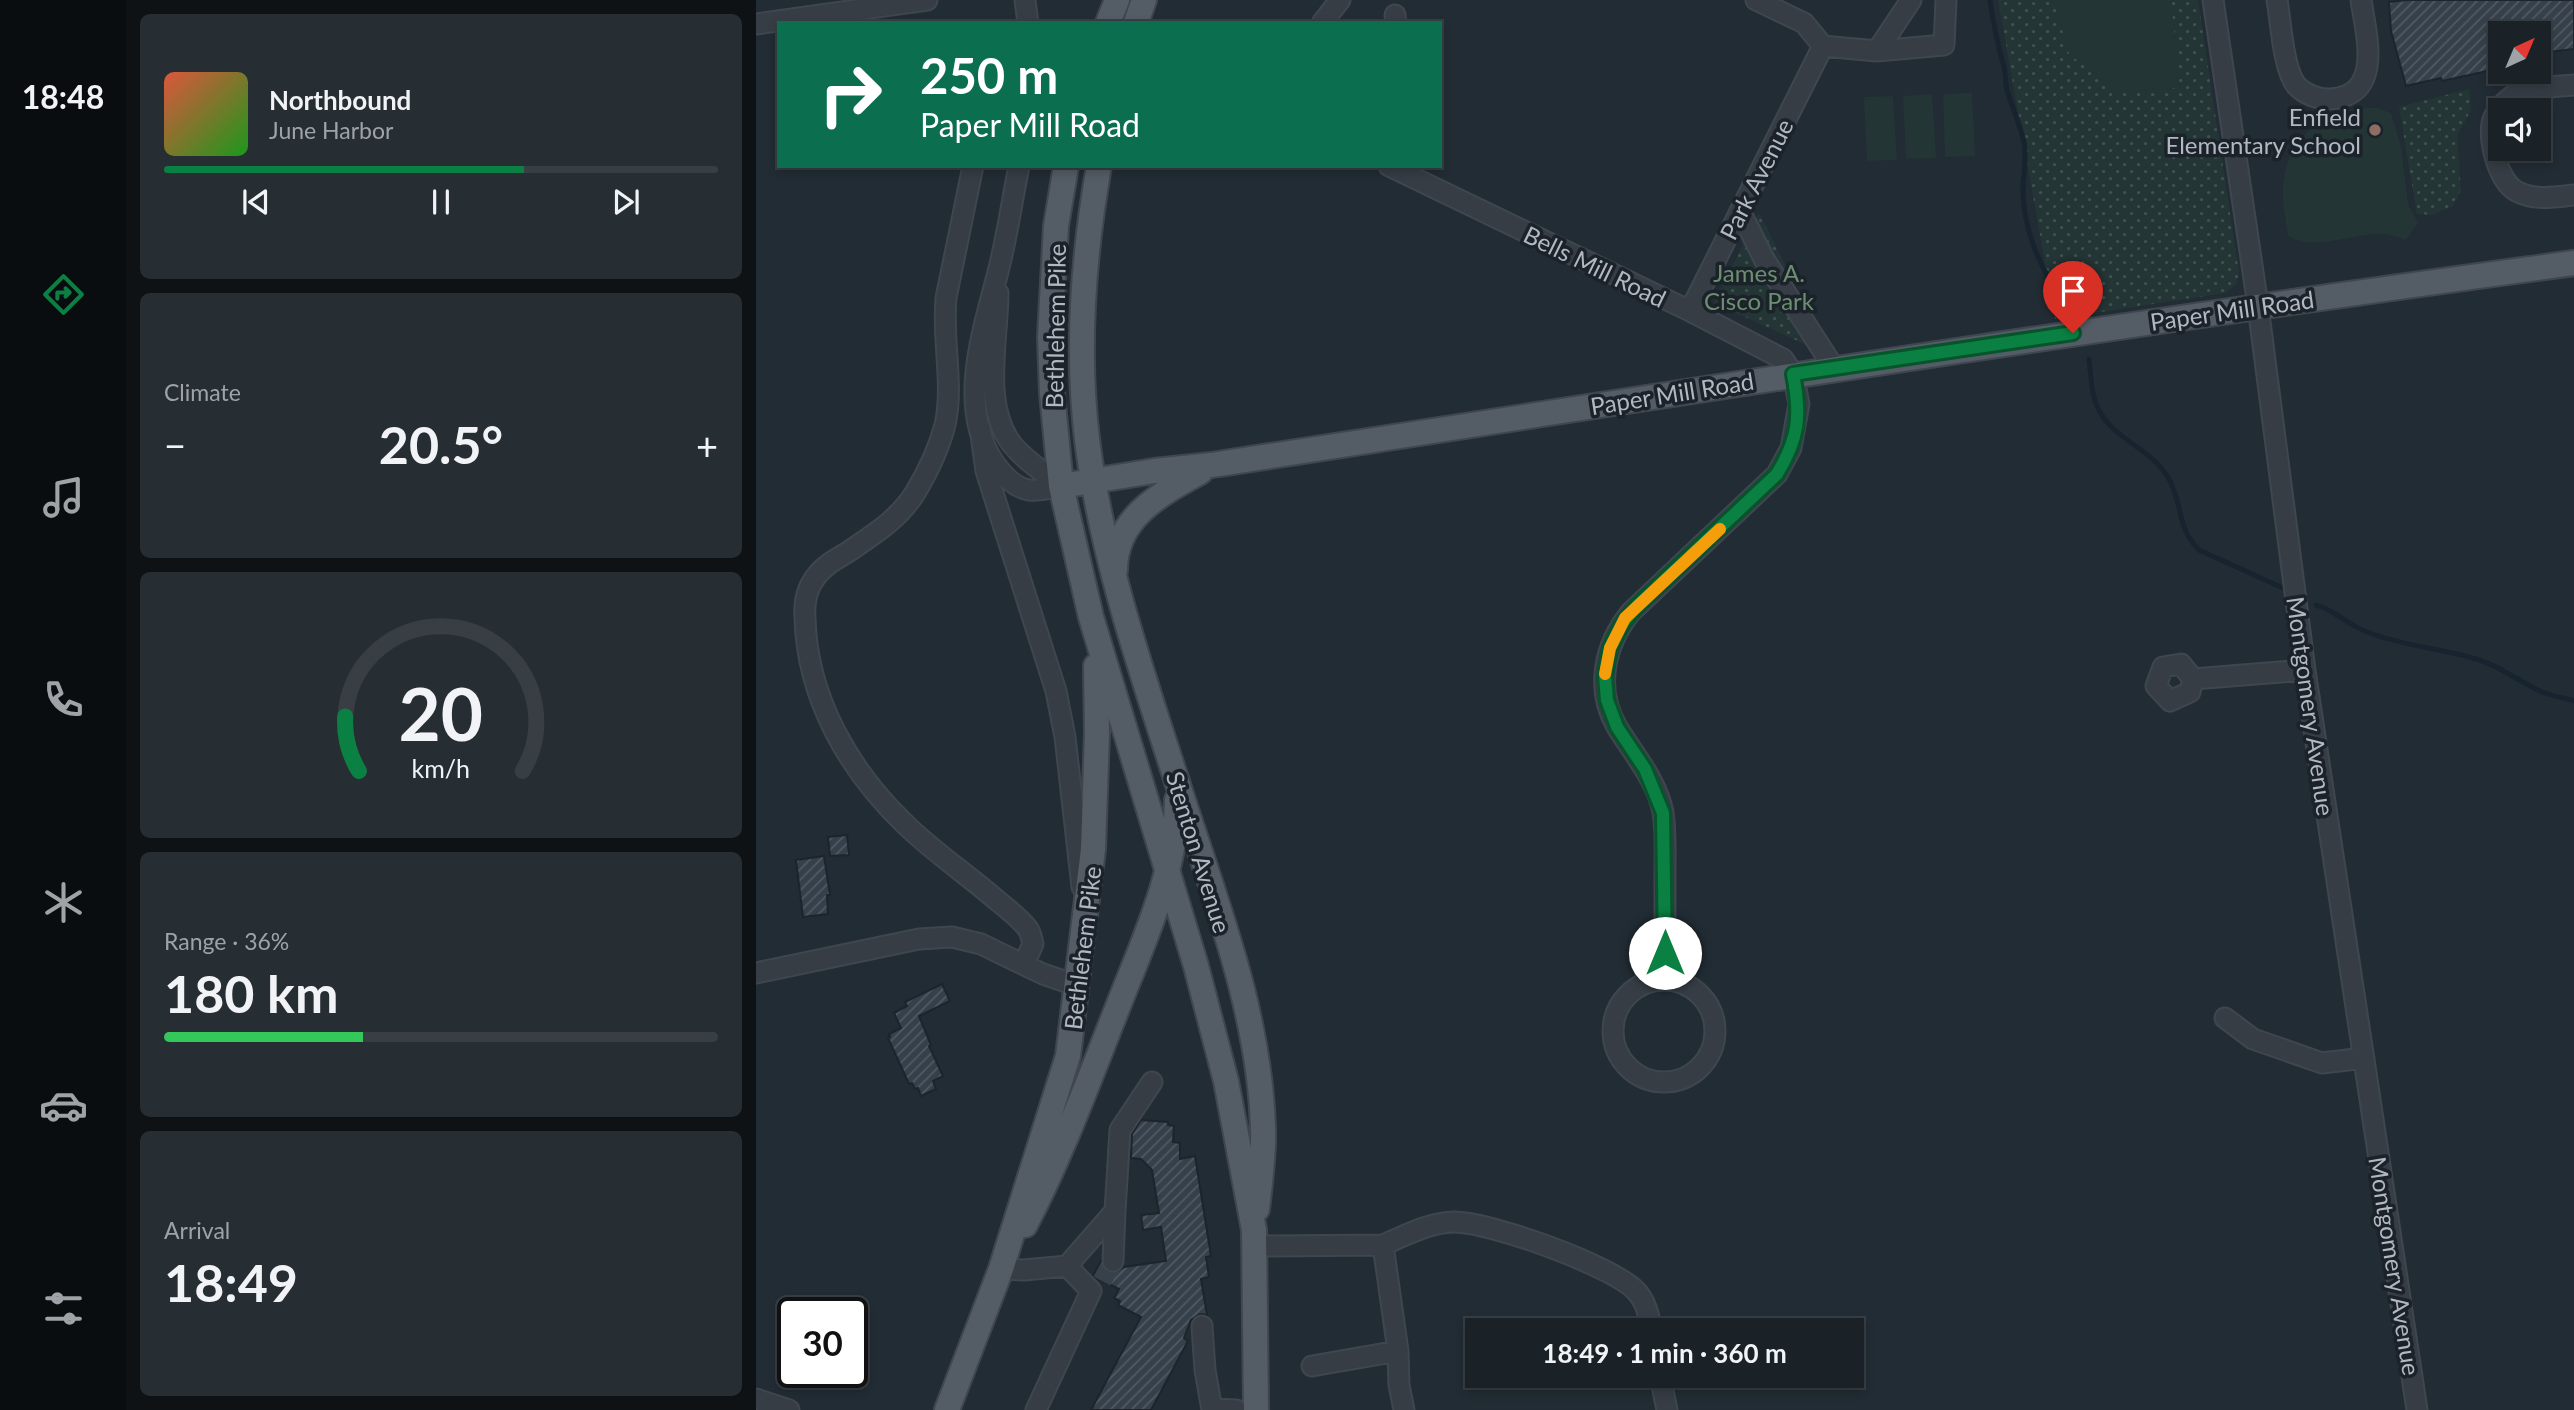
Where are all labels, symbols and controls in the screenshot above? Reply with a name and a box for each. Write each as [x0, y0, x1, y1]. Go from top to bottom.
north arrow [2488, 21, 2552, 84]
map controls [2488, 21, 2551, 161]
text: 250 m [920, 46, 1058, 104]
icon: right [805, 49, 896, 140]
text: 18:48 [22, 77, 104, 116]
text: Northbound [269, 84, 411, 116]
button: sound [2488, 98, 2551, 161]
place label: Enfield Elementary School [2165, 102, 2361, 159]
text: Paper Mill Road [920, 105, 1140, 144]
street label: Park Avenue [1713, 114, 1799, 244]
text: June Harbor [269, 116, 393, 144]
marker: Enfield Elementary School [2367, 122, 2383, 138]
icon: previous [237, 183, 275, 221]
icon: pause [422, 183, 460, 221]
icon: next [607, 183, 645, 221]
street label: Bells Mill Road [1519, 219, 1671, 313]
street label: Bethlehem Pike [1039, 244, 1071, 408]
park label: James A. Cisco Park [1704, 258, 1815, 315]
pin [2043, 261, 2103, 333]
icon: directions [39, 270, 88, 319]
icon: arrive [2054, 272, 2092, 310]
street label: Paper Mill Road [2148, 284, 2316, 336]
street label: Paper Mill Road [1588, 366, 1756, 420]
text: Climate [164, 378, 241, 406]
text: 20.5° [379, 413, 503, 475]
text: − [164, 422, 186, 468]
text: + [696, 422, 718, 468]
icon: music [39, 473, 88, 522]
street label: Montgomery Avenue [2281, 595, 2341, 817]
text: 20 [399, 669, 483, 757]
icon: phone [39, 675, 88, 724]
text: km/h [412, 753, 470, 783]
street label: Stenton Avenue [1161, 768, 1237, 936]
street label: Bethlehem Pike [1058, 865, 1106, 1031]
icon: climate [39, 878, 88, 927]
position arrow [1628, 916, 1702, 990]
text: Range · 36% [164, 927, 289, 955]
text: 180 km [164, 962, 338, 1024]
icon: car [39, 1081, 88, 1130]
street label: Montgomery Avenue [2363, 1155, 2427, 1377]
text: Arrival [164, 1216, 230, 1244]
text: 18:49 [164, 1251, 298, 1313]
icon: filters [39, 1284, 88, 1333]
speed limit sign: 30 [777, 1297, 868, 1388]
text: 18:49 · 1 min · 360 m [1542, 1337, 1787, 1369]

